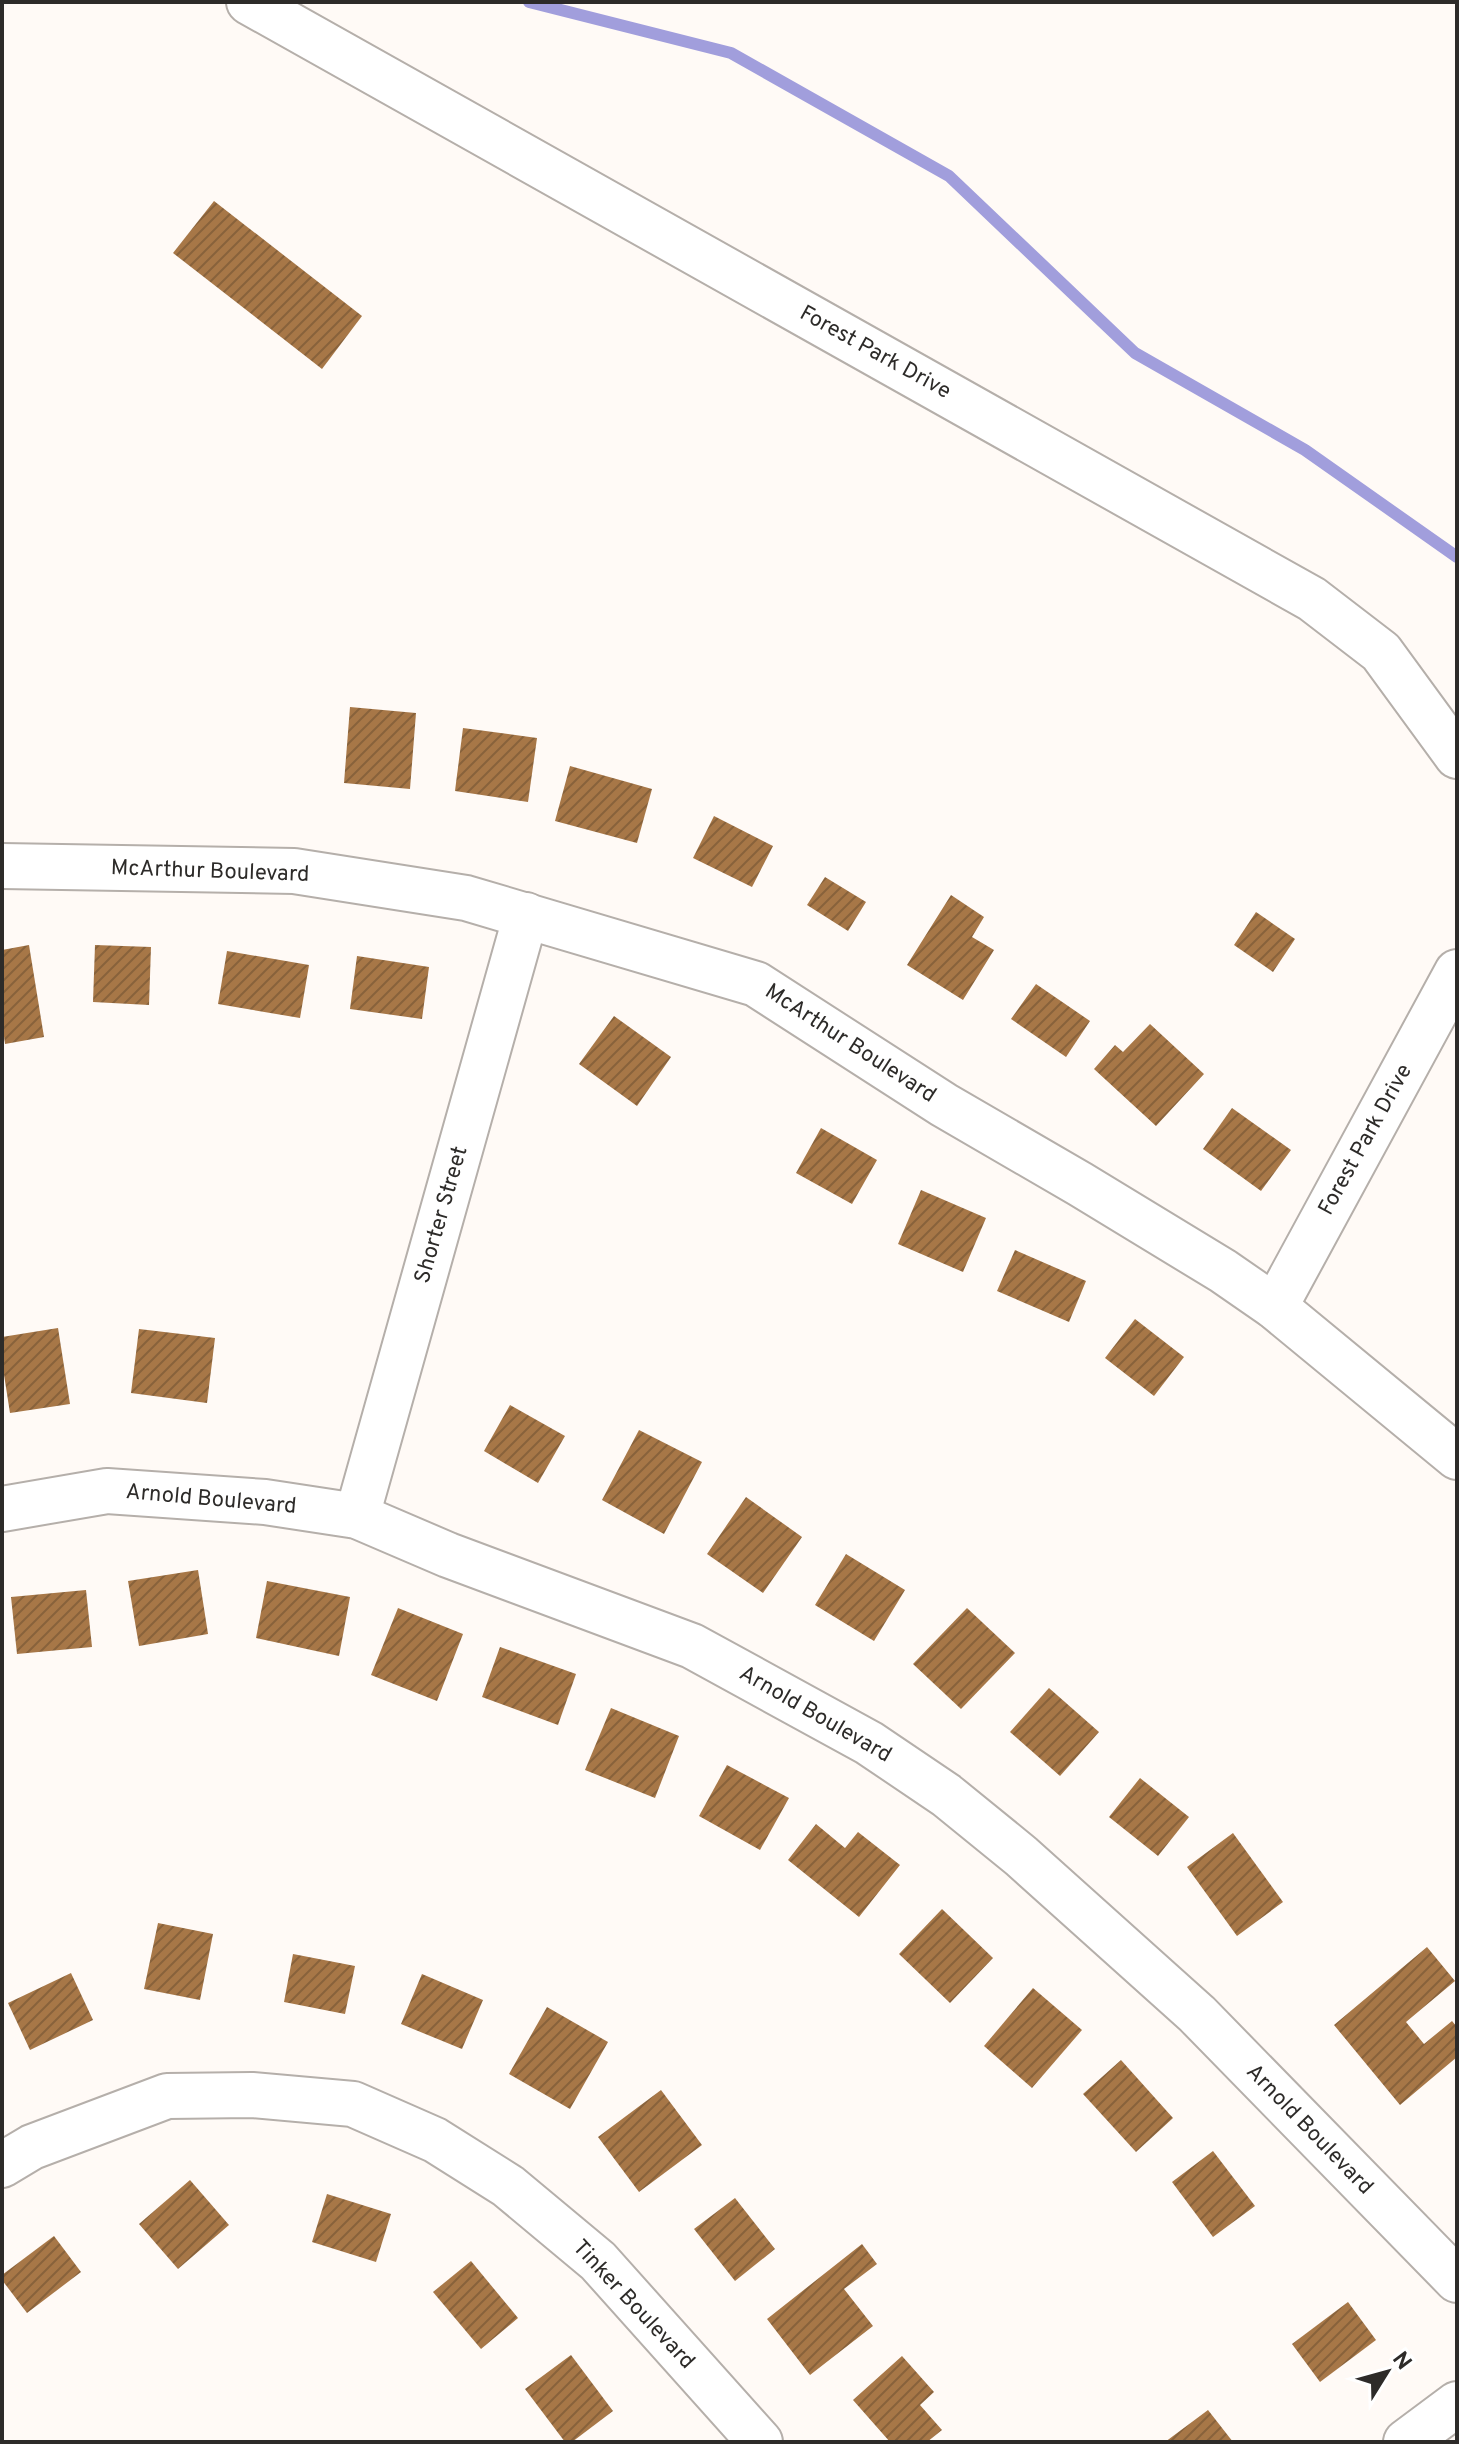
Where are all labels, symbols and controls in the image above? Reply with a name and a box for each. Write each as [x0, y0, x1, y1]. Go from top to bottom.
street label: Forest Park Drive [795, 300, 955, 406]
street label: McArthur Boulevard [110, 855, 310, 889]
street label: McArthur Boulevard [759, 979, 941, 1109]
street label: Forest Park Drive [1313, 1060, 1419, 1220]
street label: Shorter Street [410, 1143, 474, 1287]
street label: Arnold Boulevard [125, 1479, 297, 1521]
street label: Arnold Boulevard [734, 1661, 896, 1769]
street label: Arnold Boulevard [1240, 2059, 1378, 2201]
street label: Tinker Boulevard [566, 2235, 700, 2375]
north arrow [1347, 2332, 1427, 2412]
text: N [1385, 2347, 1417, 2376]

